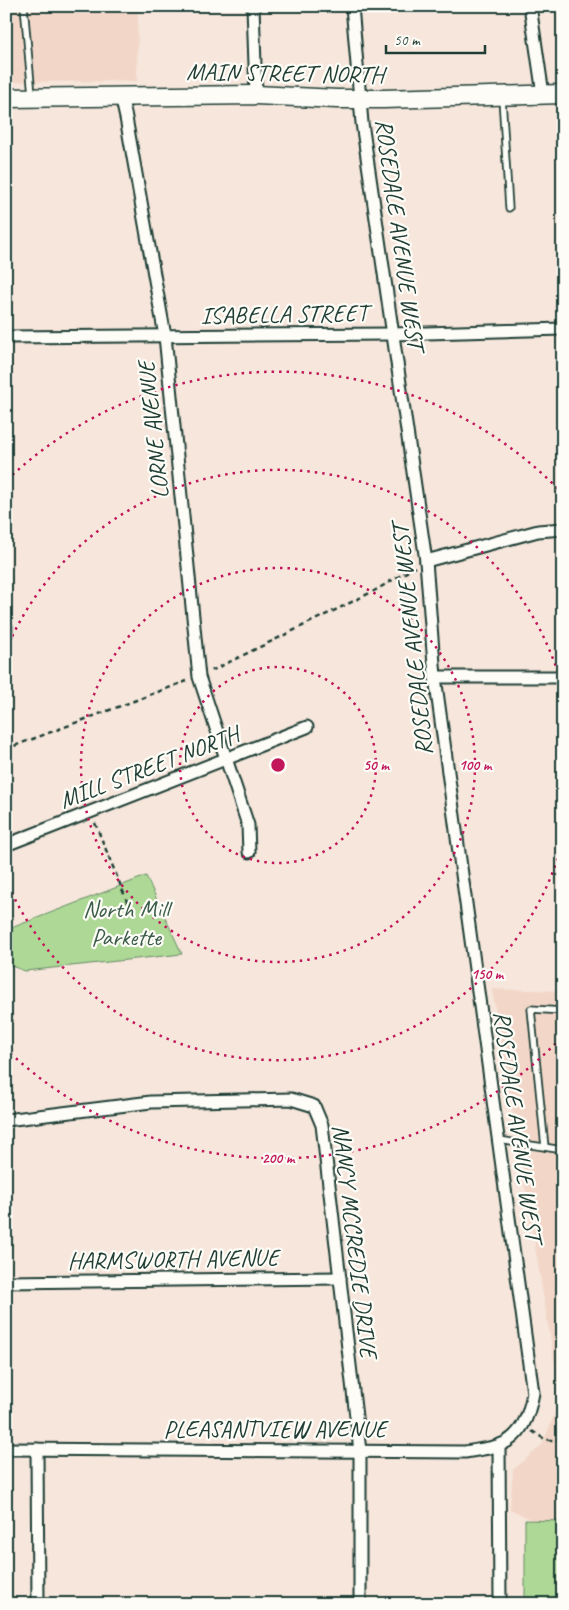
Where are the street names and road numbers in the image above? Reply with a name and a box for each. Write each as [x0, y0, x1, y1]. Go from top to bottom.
street label: MAIN STREET NORTH [186, 56, 388, 90]
street label: ROSEDALE AVENUE WEST [369, 117, 432, 357]
street label: ISABELLA STREET [200, 297, 374, 330]
street label: LORNE AVENUE [131, 357, 175, 500]
street label: ROSEDALE AVENUE WEST [384, 517, 439, 757]
street label: MILL STREET NORTH [55, 718, 246, 815]
street label: ROSEDALE AVENUE WEST [487, 1009, 550, 1249]
street label: NANCY MCCREDIE DRIVE [326, 1123, 385, 1362]
street label: HARMSWORTH AVENUE [67, 1242, 282, 1276]
street label: PLEASANTVIEW AVENUE [164, 1414, 389, 1444]

